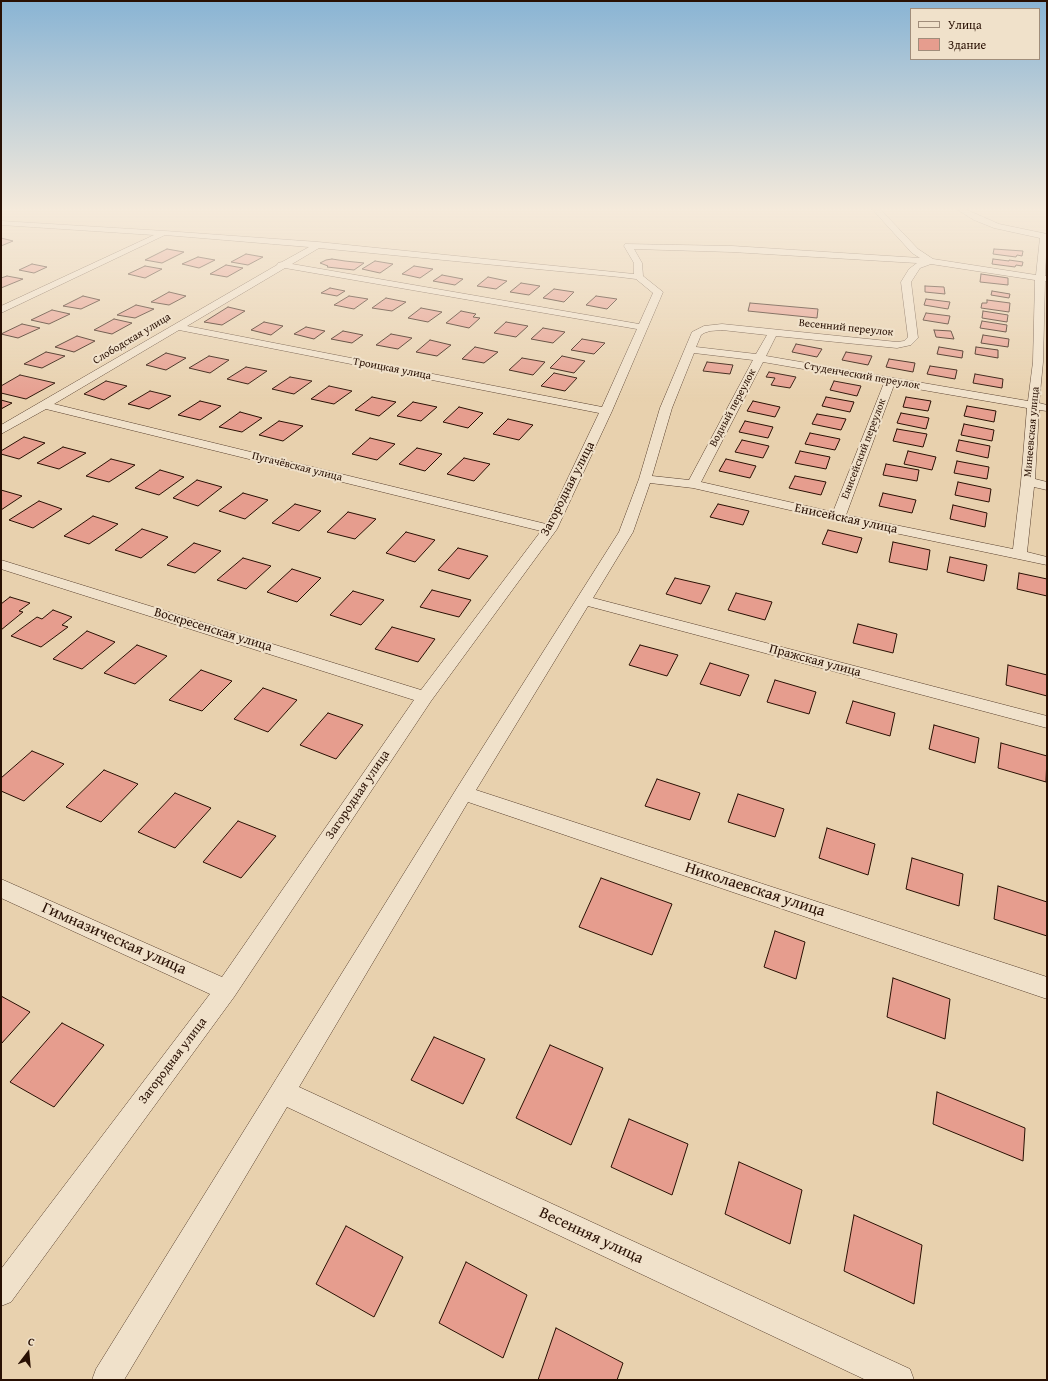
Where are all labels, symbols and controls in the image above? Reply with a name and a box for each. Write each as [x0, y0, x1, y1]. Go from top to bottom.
legend [910, 8, 1040, 60]
text: Улица [948, 16, 982, 33]
text: Здание [948, 36, 986, 53]
street label: Слободская улица [91, 311, 173, 367]
street label: Весенний переулок [798, 316, 894, 340]
street label: Троицкая улица [352, 355, 432, 383]
street label: Студенческий переулок [803, 359, 921, 393]
street label: Водный переулок [707, 367, 759, 449]
street label: Минеевская улица [1021, 386, 1043, 478]
street label: Енисейский переулок [839, 397, 889, 501]
street label: Загородная улица [537, 439, 599, 539]
street label: Пугачёвская улица [251, 449, 343, 485]
street label: Енисейская улица [793, 500, 899, 538]
street label: Воскресенская улица [152, 605, 274, 655]
street label: Пражская улица [767, 641, 863, 681]
street label: Загородная улица [322, 748, 394, 842]
street label: Николаевская улица [682, 858, 828, 922]
street label: Гимназическая улица [39, 898, 189, 980]
street label: Загородная улица [135, 1015, 211, 1107]
street label: Весенняя улица [536, 1203, 646, 1269]
north arrow [8, 1333, 48, 1373]
text: С [26, 1333, 37, 1350]

